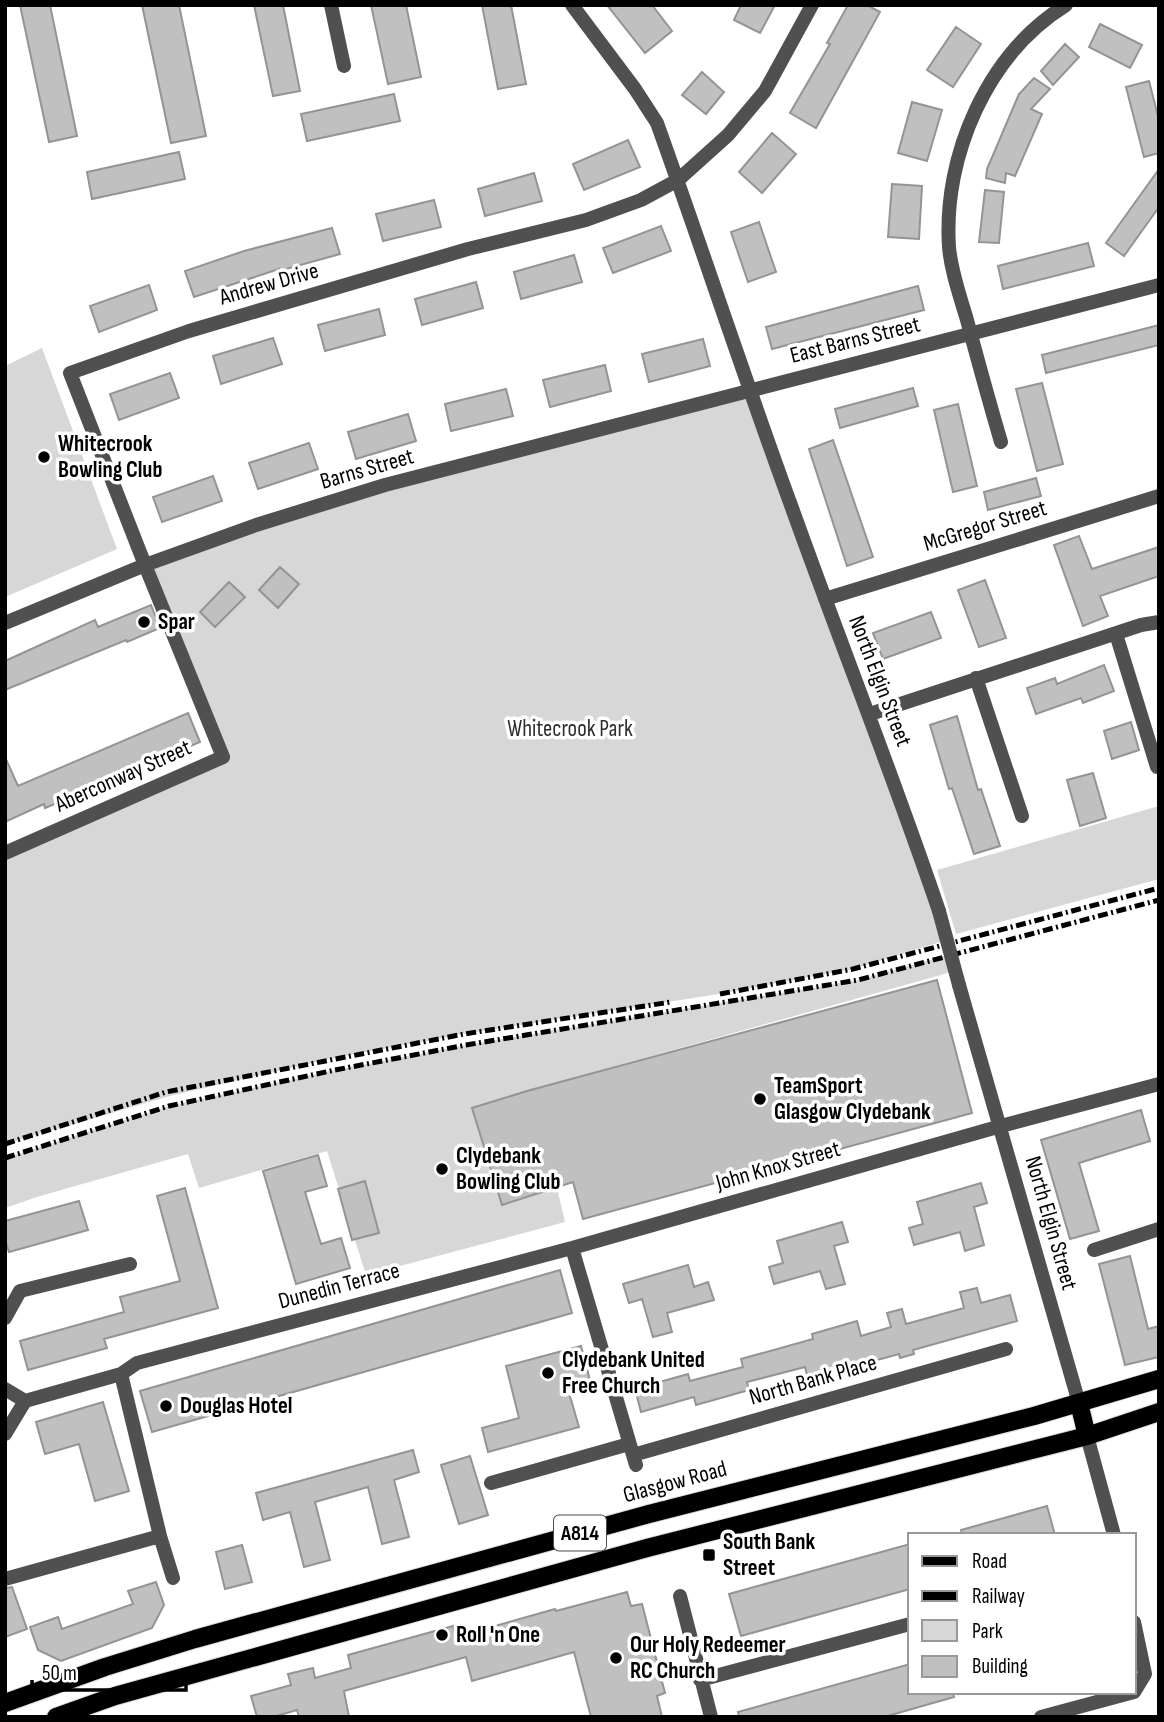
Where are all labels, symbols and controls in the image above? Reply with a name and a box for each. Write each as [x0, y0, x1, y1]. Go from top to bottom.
street label: Andrew Drive [215, 257, 322, 312]
street label: East Barns Street [787, 310, 923, 370]
place label: Whitecrook Bowling Club [58, 430, 162, 484]
street label: Barns Street [317, 442, 417, 496]
marker: Whitecrook Bowling Club [36, 449, 52, 465]
street label: McGregor Street [920, 494, 1050, 558]
place label: Spar [158, 608, 195, 636]
street label: North Elgin Street [842, 612, 918, 750]
marker: Spar [136, 614, 152, 630]
park label: Whitecrook Park [507, 715, 633, 743]
street label: Aberconway Street [50, 734, 195, 819]
place label: TeamSport Glasgow Clydebank [774, 1072, 931, 1126]
marker: TeamSport Glasgow Clydebank [752, 1091, 768, 1107]
street label: John Knox Street [712, 1135, 843, 1197]
place label: Clydebank Bowling Club [456, 1142, 560, 1196]
street label: North Elgin Street [1019, 1153, 1083, 1293]
marker: Clydebank Bowling Club [434, 1161, 450, 1177]
street label: Dunedin Terrace [275, 1256, 403, 1316]
place label: Clydebank United Free Church [562, 1346, 705, 1400]
street label: North Bank Place [746, 1348, 880, 1412]
marker: Clydebank United Free Church [540, 1365, 556, 1381]
place label: Douglas Hotel [180, 1392, 292, 1420]
marker: Douglas Hotel [158, 1398, 174, 1414]
street label: Glasgow Road [620, 1455, 730, 1509]
road number: A814 [554, 1516, 606, 1550]
place label: South Bank Street [723, 1528, 816, 1582]
legend [908, 1533, 1136, 1694]
marker: South Bank Street [701, 1547, 717, 1563]
text: Road [972, 1549, 1007, 1574]
text: Railway [972, 1584, 1025, 1609]
text: Park [972, 1619, 1003, 1644]
place label: Roll 'n One [456, 1621, 540, 1649]
marker: Roll 'n One [434, 1627, 450, 1643]
place label: Our Holy Redeemer RC Church [630, 1631, 786, 1685]
scale bar [32, 1648, 186, 1692]
marker: Our Holy Redeemer RC Church [608, 1650, 624, 1666]
text: Building [972, 1654, 1028, 1679]
text: 50 m [42, 1661, 77, 1686]

